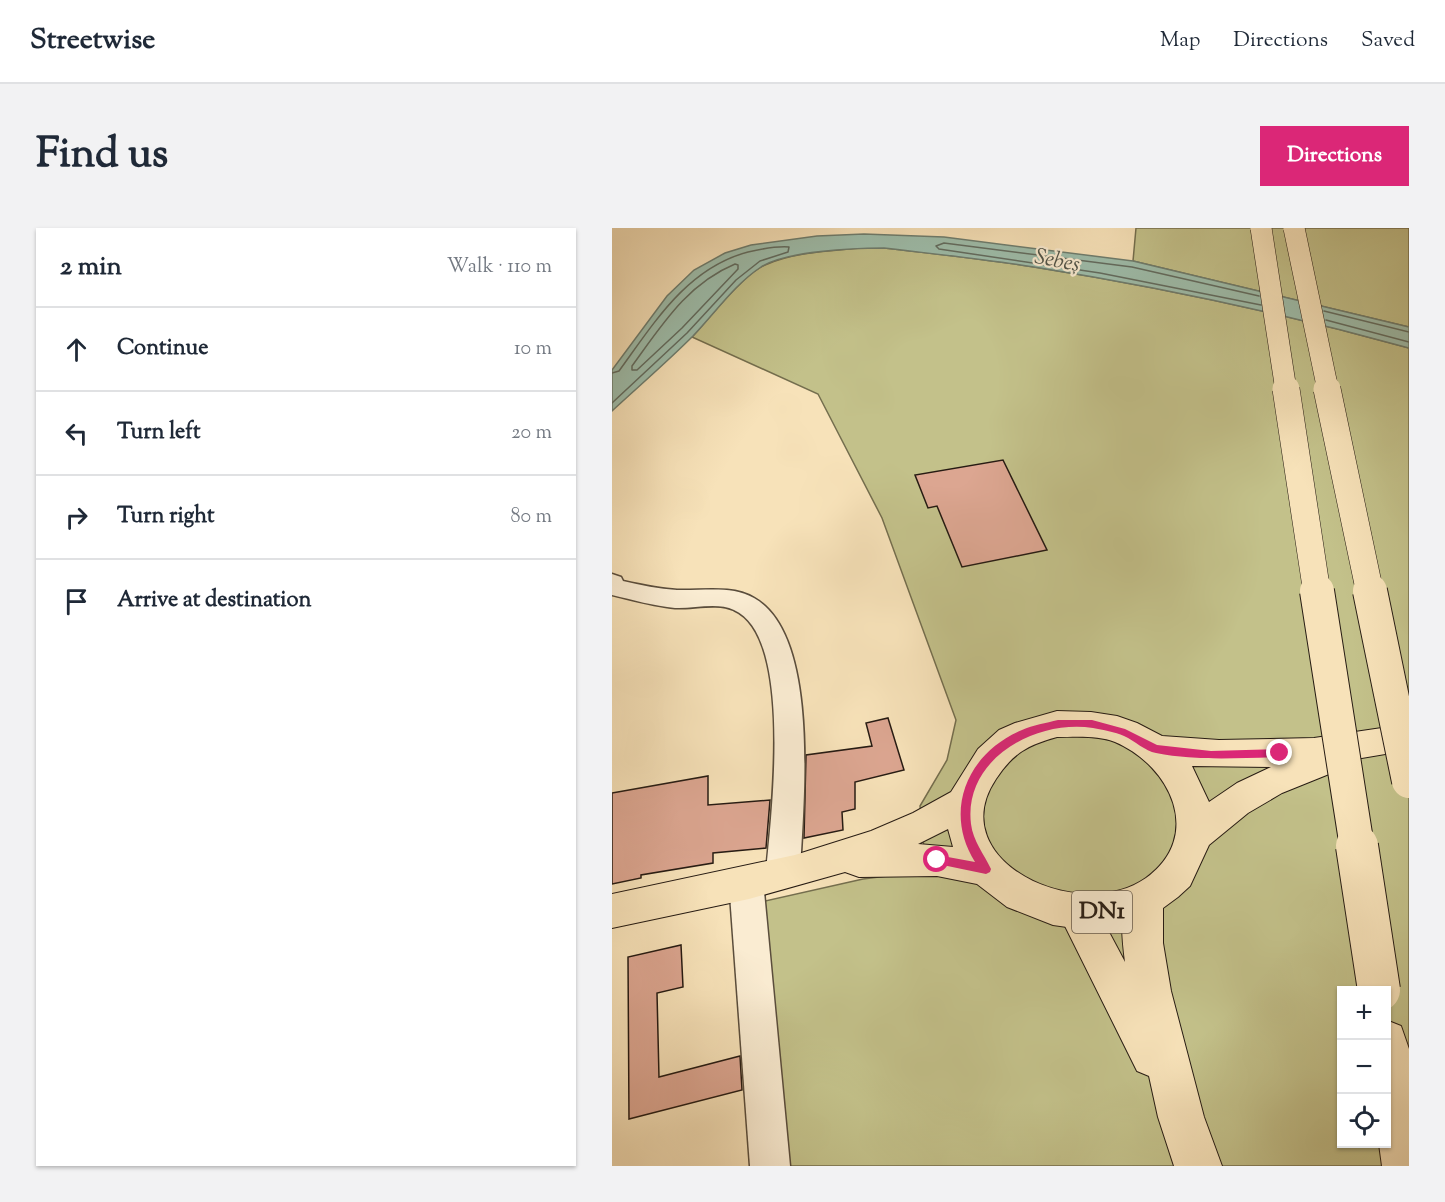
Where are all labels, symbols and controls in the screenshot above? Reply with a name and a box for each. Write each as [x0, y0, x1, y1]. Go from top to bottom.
text: Streetwise [30, 21, 155, 61]
text: Map [1160, 26, 1200, 56]
text: Directions [1233, 26, 1328, 56]
text: Saved [1361, 26, 1415, 56]
text: Find us [36, 126, 168, 186]
button: Directions [1260, 126, 1409, 186]
water label: Sebeș [1032, 242, 1082, 282]
text: 2 min [60, 249, 122, 286]
text: Walk · 110 m [447, 253, 552, 282]
icon: ahead [60, 333, 93, 366]
text: Continue [117, 333, 208, 365]
text: 10 m [514, 335, 552, 364]
icon: left [60, 417, 93, 450]
text: Turn left [117, 417, 200, 449]
text: 20 m [511, 419, 552, 448]
icon: right [60, 501, 93, 534]
text: Turn right [117, 501, 214, 533]
text: 80 m [511, 503, 552, 532]
icon: arrive [60, 585, 93, 618]
text: Arrive at destination [117, 585, 312, 617]
route end [1266, 739, 1292, 765]
route start [923, 846, 949, 872]
road number: DN1 [1072, 891, 1132, 933]
map controls [1337, 986, 1391, 1148]
button: + [1337, 986, 1391, 1040]
button: − [1337, 1040, 1391, 1094]
button: locate [1337, 1094, 1391, 1148]

